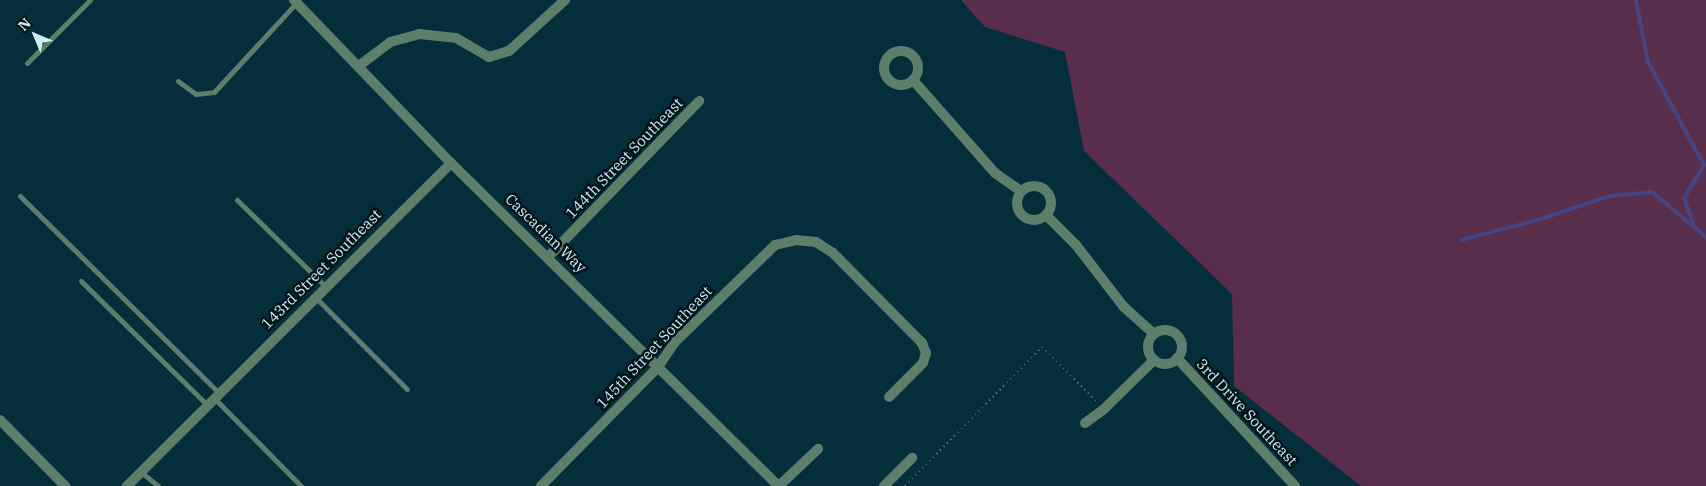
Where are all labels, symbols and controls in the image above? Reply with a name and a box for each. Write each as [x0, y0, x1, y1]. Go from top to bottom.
north arrow [10, 10, 60, 60]
text: N [14, 14, 35, 35]
street label: 144th Street Southeast [562, 94, 686, 222]
street label: Cascadian Way [502, 190, 590, 276]
street label: 143rd Street Southeast [257, 205, 385, 333]
street label: 145th Street Southeast [593, 282, 715, 412]
street label: 3rd Drive Southeast [1193, 355, 1301, 469]

